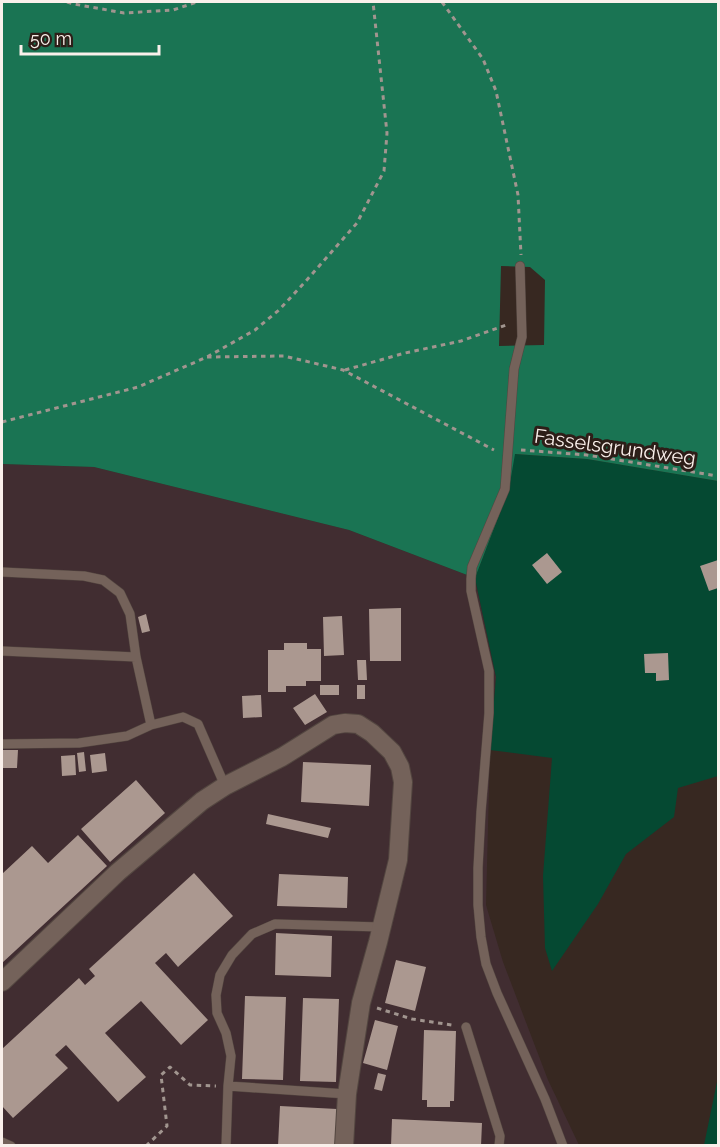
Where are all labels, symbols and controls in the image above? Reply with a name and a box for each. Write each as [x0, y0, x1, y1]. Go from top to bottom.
scale bar [21, 18, 159, 56]
text: 50 m [30, 28, 72, 49]
street label: Fasselsgrundweg [533, 424, 697, 470]

